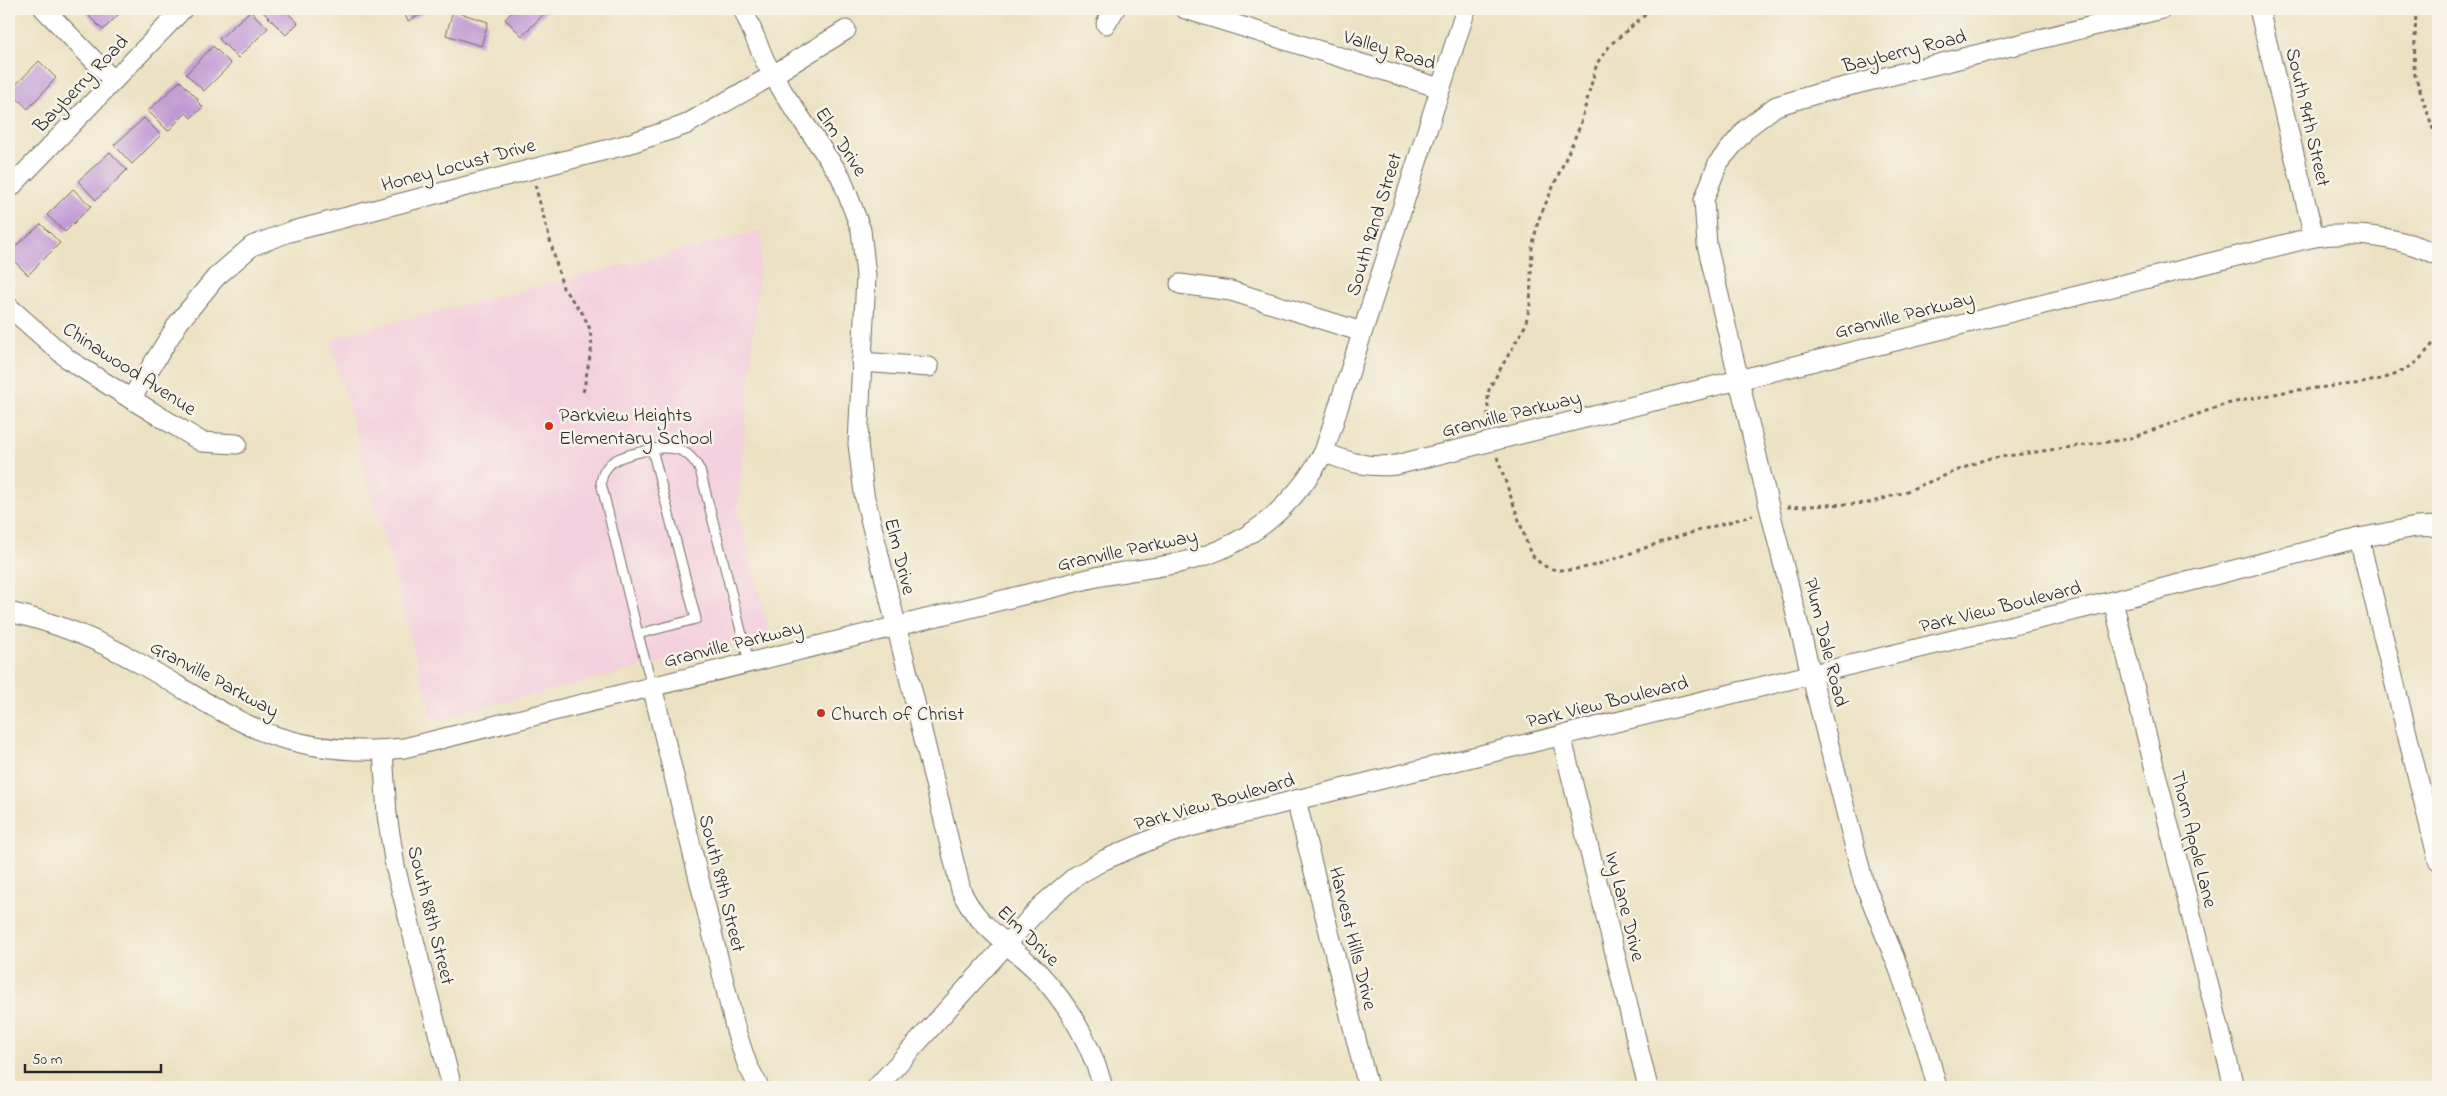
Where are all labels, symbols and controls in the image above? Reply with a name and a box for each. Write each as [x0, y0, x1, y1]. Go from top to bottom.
street label: Valley Road [1338, 23, 1439, 79]
street label: Bayberry Road [1839, 23, 1970, 82]
street label: Bayberry Road [27, 29, 136, 141]
street label: South 94th Street [2276, 45, 2337, 190]
street label: Elm Drive [807, 102, 873, 183]
street label: Honey Locust Drive [378, 132, 539, 201]
street label: South 92nd Street [1340, 149, 1411, 300]
street label: Granville Parkway [1832, 285, 1977, 348]
street label: Chinawood Avenue [56, 316, 201, 424]
street label: Granville Parkway [1439, 384, 1584, 447]
place label: Parkview Heights Elementary School [559, 402, 712, 454]
marker: Parkview Heights Elementary School [543, 420, 555, 432]
street label: Elm Drive [875, 515, 922, 598]
street label: Granville Parkway [1055, 522, 1200, 580]
street label: Park View Boulevard [1917, 574, 2085, 643]
street label: Plum Dale Road [1795, 575, 1855, 710]
street label: Granville Parkway [661, 614, 806, 677]
street label: Granville Parkway [144, 634, 284, 726]
street label: Park View Boulevard [1524, 669, 1692, 738]
place label: Church of Christ [831, 701, 965, 730]
marker: Church of Christ [815, 707, 827, 719]
street label: Park View Boulevard [1131, 767, 1298, 840]
street label: Thorn Apple Lane [2162, 768, 2224, 911]
street label: South 89th Street [689, 812, 752, 956]
street label: South 88th Street [398, 843, 461, 988]
street label: Ivy Lane Drive [1596, 849, 1651, 965]
street label: Harvest Hills Drive [1320, 864, 1383, 1013]
street label: Elm Drive [989, 899, 1065, 974]
scale bar [25, 1041, 161, 1073]
text: 50 m [32, 1049, 63, 1071]

